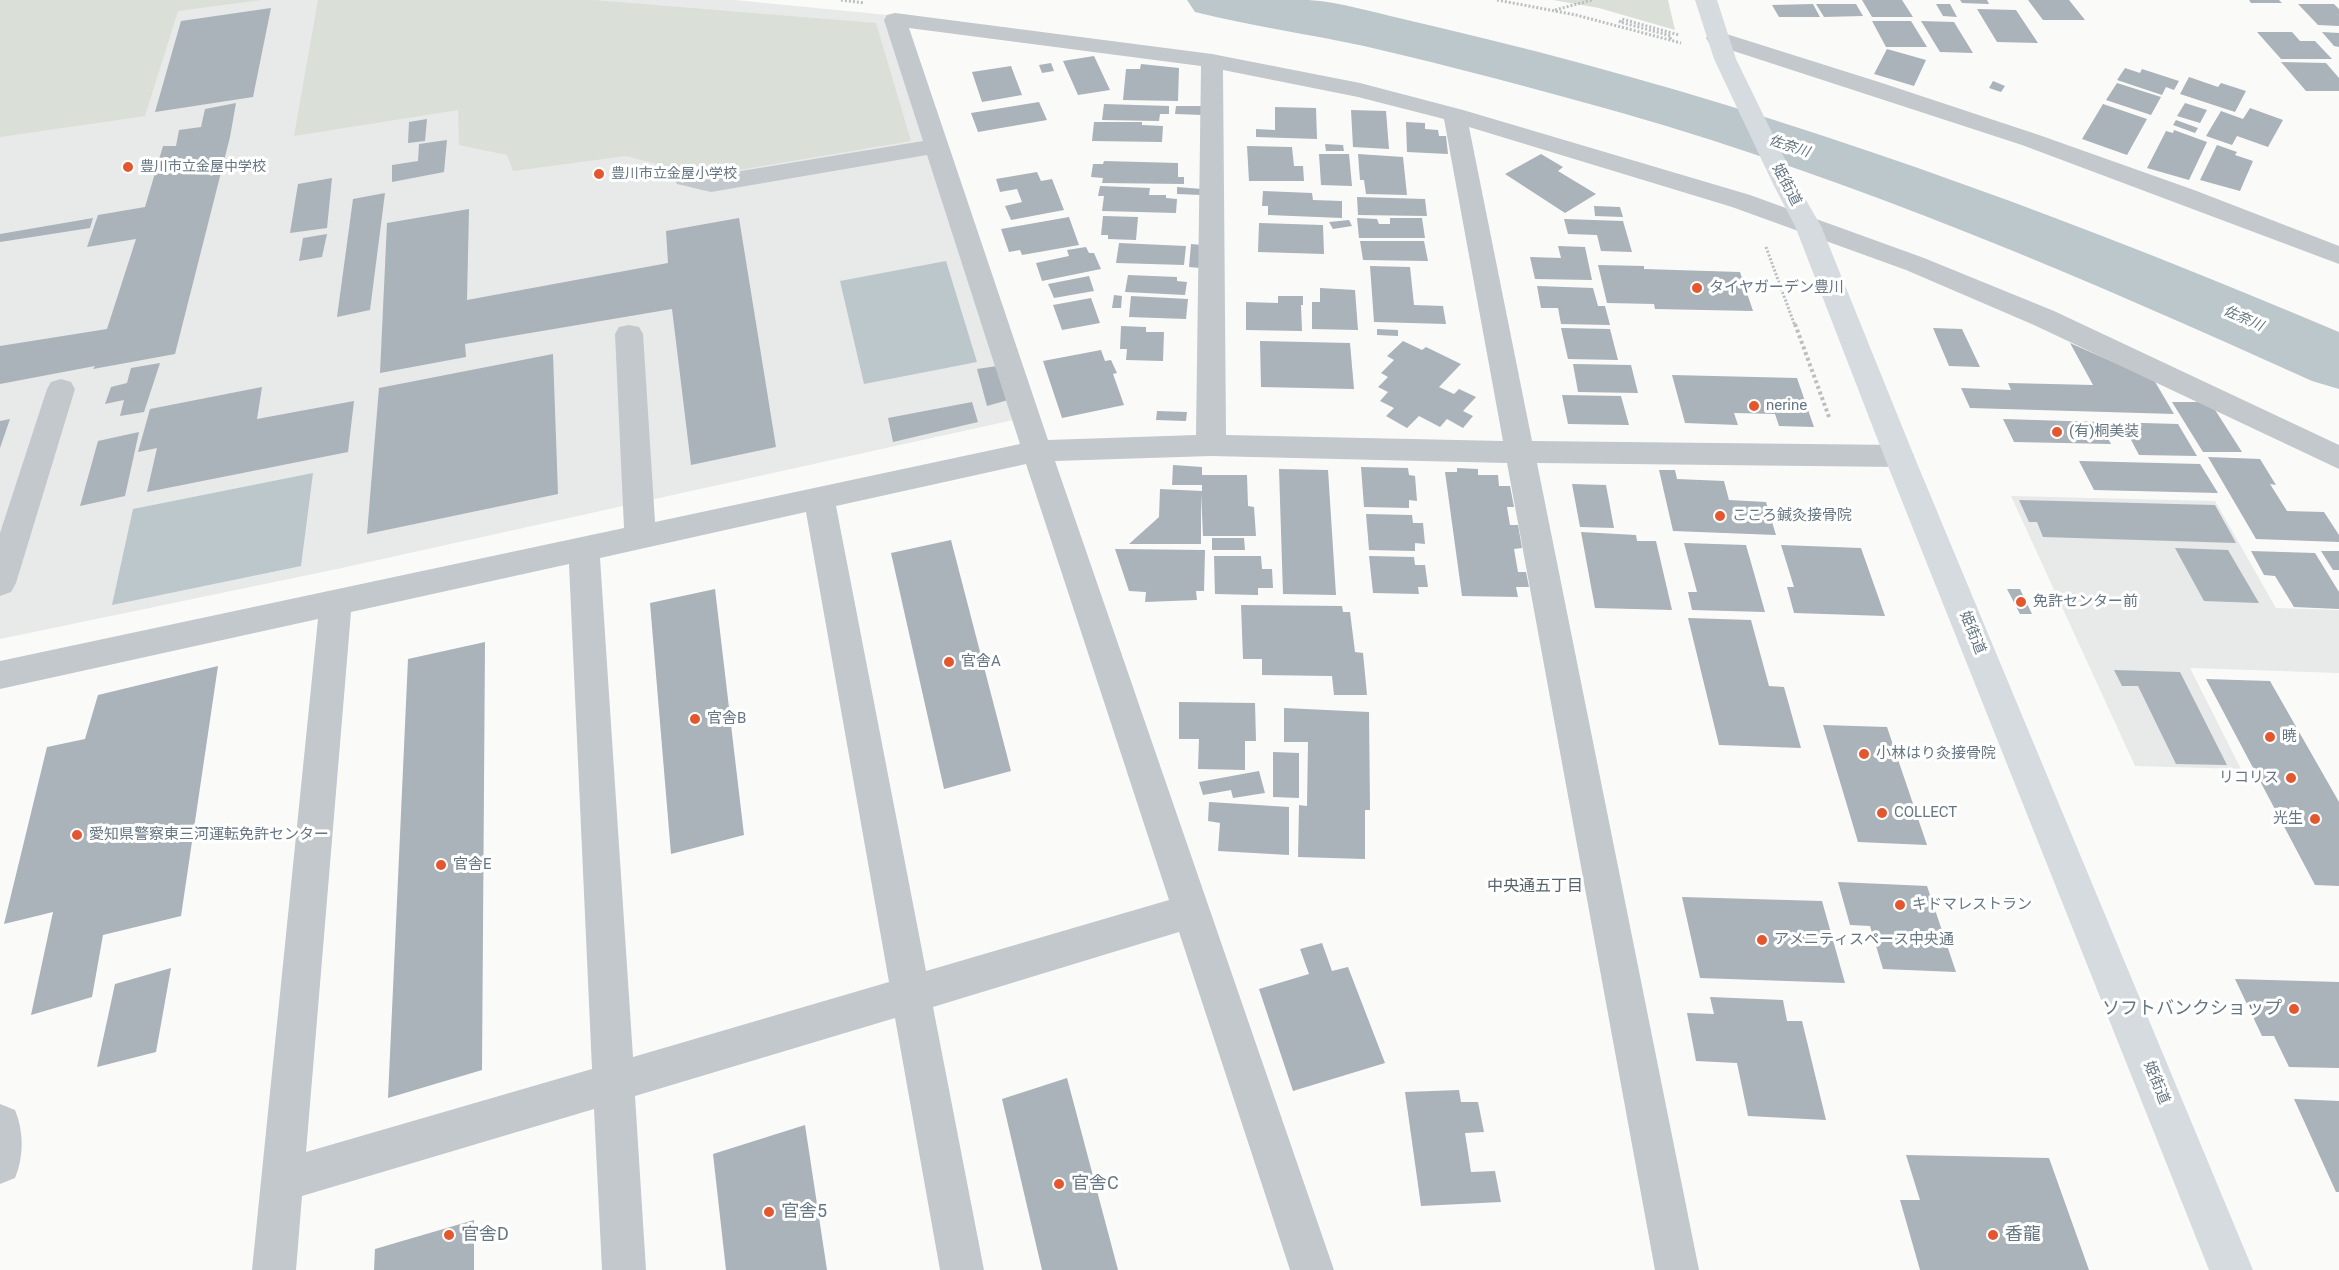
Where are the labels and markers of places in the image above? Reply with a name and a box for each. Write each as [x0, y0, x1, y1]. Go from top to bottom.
place label: 豊川市立金屋中学校 [140, 159, 266, 175]
marker: 豊川市立金屋中学校 [121, 160, 135, 174]
place label: 豊川市立金屋小学校 [611, 166, 737, 182]
marker: 豊川市立金屋小学校 [592, 167, 606, 181]
place label: タイヤガーデン豊川 [1709, 279, 1844, 297]
marker: タイヤガーデン豊川 [1690, 281, 1704, 295]
place label: nerine [1766, 397, 1807, 415]
marker: nerine [1747, 399, 1761, 413]
place label: (有)桐美装 [2069, 423, 2139, 441]
marker: (有)桐美装 [2050, 425, 2064, 439]
place label: こころ鍼灸接骨院 [1732, 507, 1852, 525]
marker: こころ鍼灸接骨院 [1713, 509, 1727, 523]
place label: 免許センター前 [2033, 593, 2138, 611]
marker: 免許センター前 [2014, 595, 2028, 609]
place label: 官舎A [961, 653, 1001, 671]
marker: 官舎A [942, 655, 956, 669]
place label: 官舎B [707, 710, 746, 728]
marker: 官舎B [688, 712, 702, 726]
place label: 暁 [2282, 728, 2297, 746]
marker: 暁 [2263, 730, 2277, 744]
place label: 小林はり灸接骨院 [1876, 745, 1996, 763]
marker: 小林はり灸接骨院 [1857, 747, 1871, 761]
place label: リコリス [2219, 769, 2279, 787]
marker: リコリス [2284, 771, 2298, 785]
place label: COLLECT [1894, 804, 1957, 822]
marker: COLLECT [1875, 806, 1889, 820]
place label: 光生 [2273, 810, 2303, 828]
marker: 光生 [2308, 812, 2322, 826]
place label: 愛知県警察東三河運転免許センター [89, 826, 329, 844]
marker: 愛知県警察東三河運転免許センター [70, 828, 84, 842]
place label: 官舎E [453, 856, 492, 874]
marker: 官舎E [434, 858, 448, 872]
place label: キドマレストラン [1912, 896, 2032, 914]
marker: キドマレストラン [1893, 898, 1907, 912]
place label: アメニティスペース中央通 [1774, 931, 1954, 949]
marker: アメニティスペース中央通 [1755, 933, 1769, 947]
place label: ソフトバンクショップ [2102, 998, 2282, 1020]
marker: ソフトバンクショップ [2287, 1002, 2301, 1016]
place label: 官舎C [1071, 1173, 1119, 1195]
marker: 官舎C [1052, 1177, 1066, 1191]
place label: 官舎5 [781, 1201, 827, 1223]
marker: 官舎5 [762, 1205, 776, 1219]
place label: 官舎D [461, 1224, 509, 1246]
place label: 香龍 [2005, 1224, 2041, 1246]
marker: 官舎D [442, 1228, 456, 1242]
marker: 香龍 [1986, 1228, 2000, 1242]

